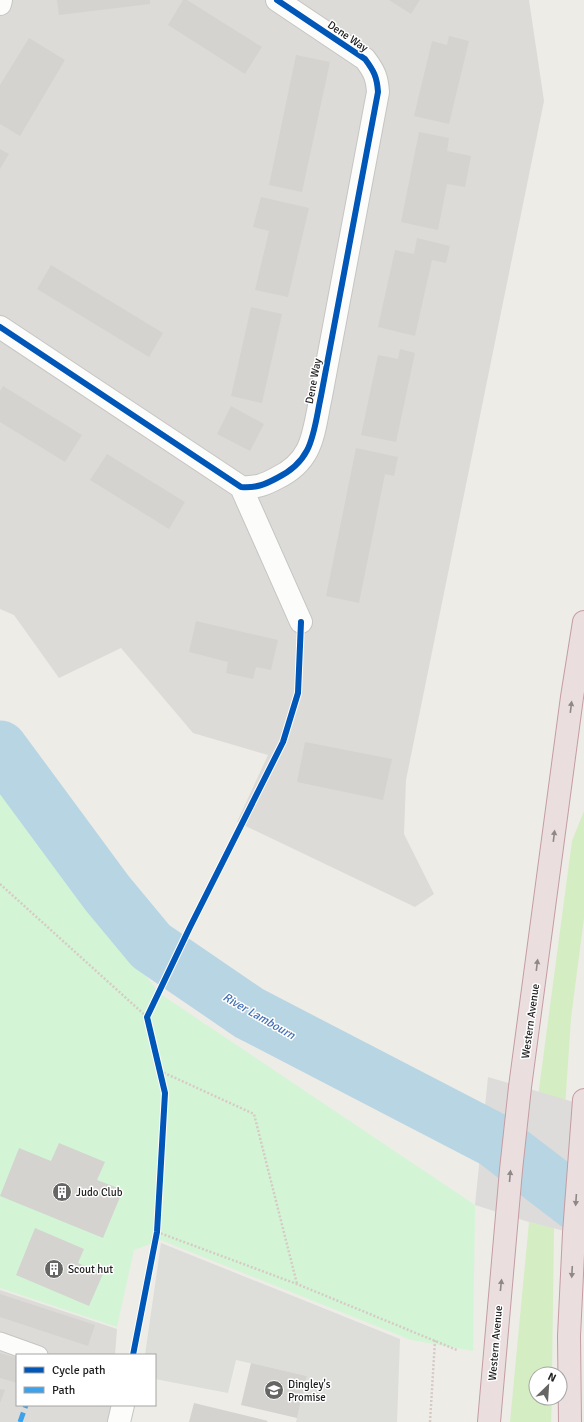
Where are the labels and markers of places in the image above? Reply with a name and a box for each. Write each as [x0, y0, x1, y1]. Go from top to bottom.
building icon: Judo Club [51, 1181, 73, 1203]
place label: Judo Club [76, 1186, 123, 1199]
building icon: Scout hut [43, 1258, 65, 1280]
place label: Scout hut [68, 1263, 113, 1276]
place label: Dingley's Promise [288, 1378, 331, 1404]
school or university icon: Dingley's Promise [263, 1379, 285, 1401]

